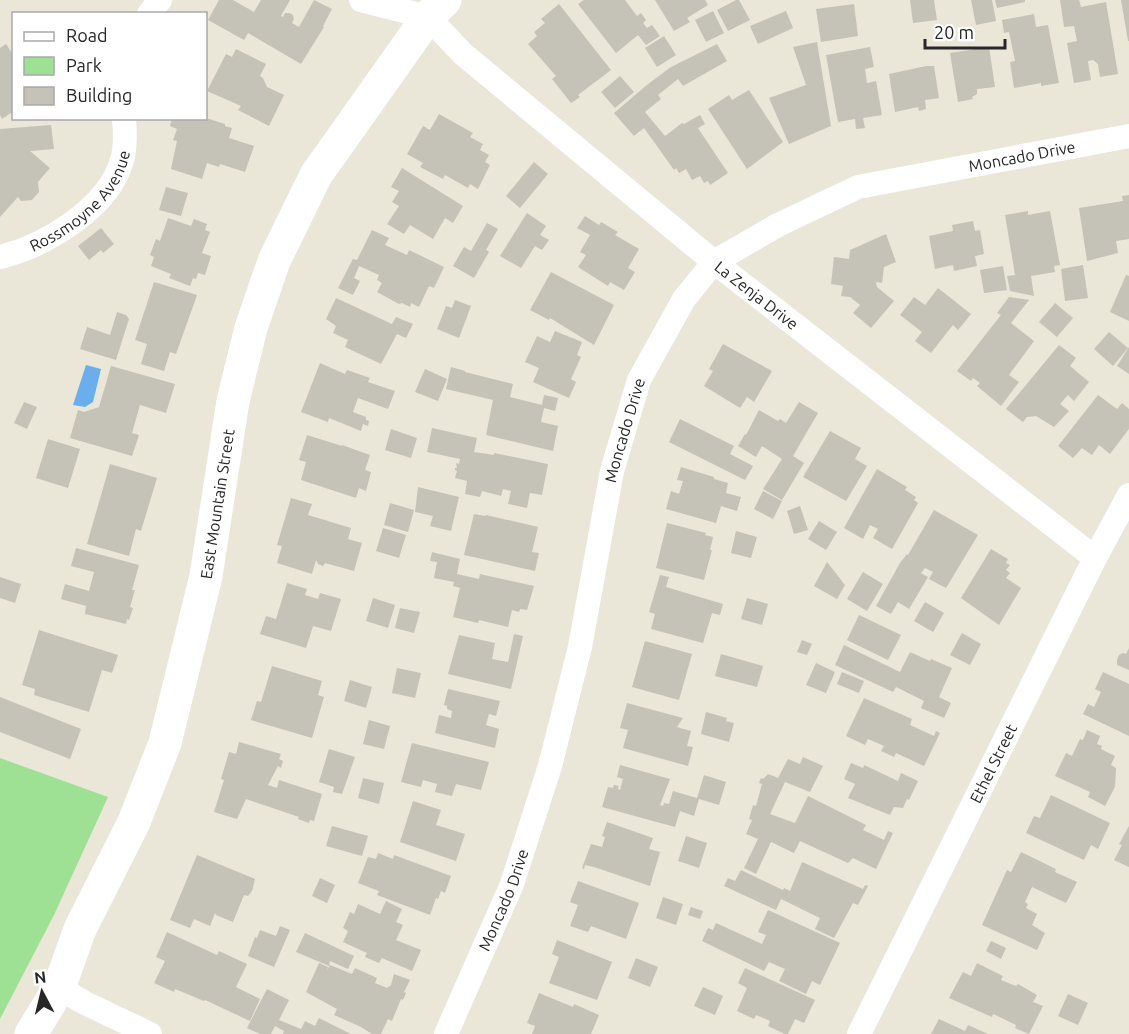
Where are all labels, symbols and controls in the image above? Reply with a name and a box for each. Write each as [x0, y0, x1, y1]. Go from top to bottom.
legend [12, 12, 207, 120]
scale bar [925, 12, 1004, 50]
text: 20 m [934, 22, 974, 42]
text: Road [66, 25, 108, 45]
text: Park [66, 55, 102, 75]
text: Building [66, 85, 132, 105]
street label: Moncado Drive [967, 137, 1077, 175]
street label: Rossmoyne Avenue [27, 149, 133, 255]
street label: La Zenja Drive [711, 257, 802, 333]
street label: Moncado Drive [601, 376, 648, 484]
street label: East Mountain Street [197, 427, 238, 580]
street label: Ethel Street [966, 720, 1021, 806]
street label: Moncado Drive [475, 847, 532, 954]
north arrow [12, 962, 72, 1022]
text: N [33, 967, 47, 987]

